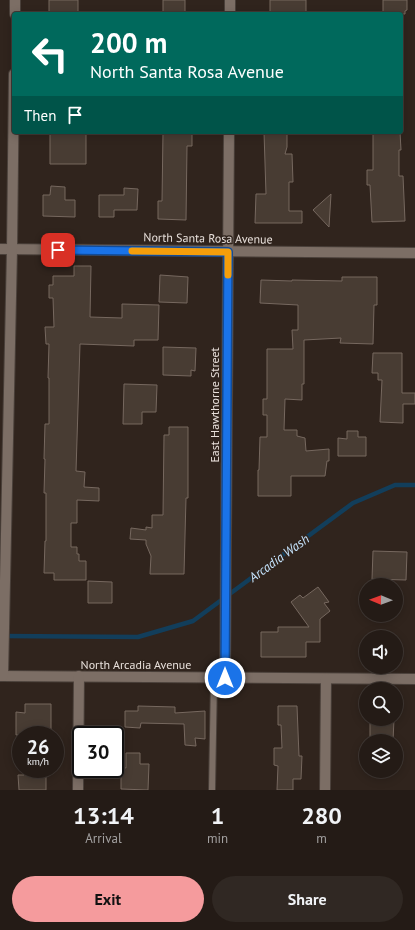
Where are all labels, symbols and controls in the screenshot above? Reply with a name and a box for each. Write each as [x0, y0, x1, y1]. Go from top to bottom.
text: 200 m [90, 24, 167, 61]
icon: left [24, 28, 76, 80]
text: North Santa Rosa Avenue [90, 60, 284, 83]
icon: arrive [64, 104, 86, 126]
text: Then [24, 106, 56, 125]
street label: North Santa Rosa Avenue [143, 229, 273, 247]
pin [41, 233, 75, 267]
icon: arrive [47, 239, 69, 261]
street label: East Hawthorne Street [207, 347, 222, 463]
water label: Arcadia Wash [245, 530, 313, 586]
north arrow [359, 578, 403, 622]
map controls [359, 578, 403, 778]
button: sound [359, 630, 403, 674]
street label: North Arcadia Avenue [81, 657, 191, 672]
position arrow [204, 657, 246, 699]
button: search [359, 682, 403, 726]
speed limit sign: 30 [72, 726, 124, 778]
text: 26 [27, 734, 49, 760]
button: layers [359, 734, 403, 778]
text: km/h [27, 755, 49, 768]
text: 13:14 [73, 800, 134, 831]
text: 1 [211, 800, 224, 831]
text: 280 [301, 800, 342, 831]
text: Arrival [85, 830, 122, 847]
text: min [207, 830, 228, 847]
text: m [316, 830, 327, 847]
button: Exit [12, 876, 204, 922]
button: Share [212, 876, 403, 922]

